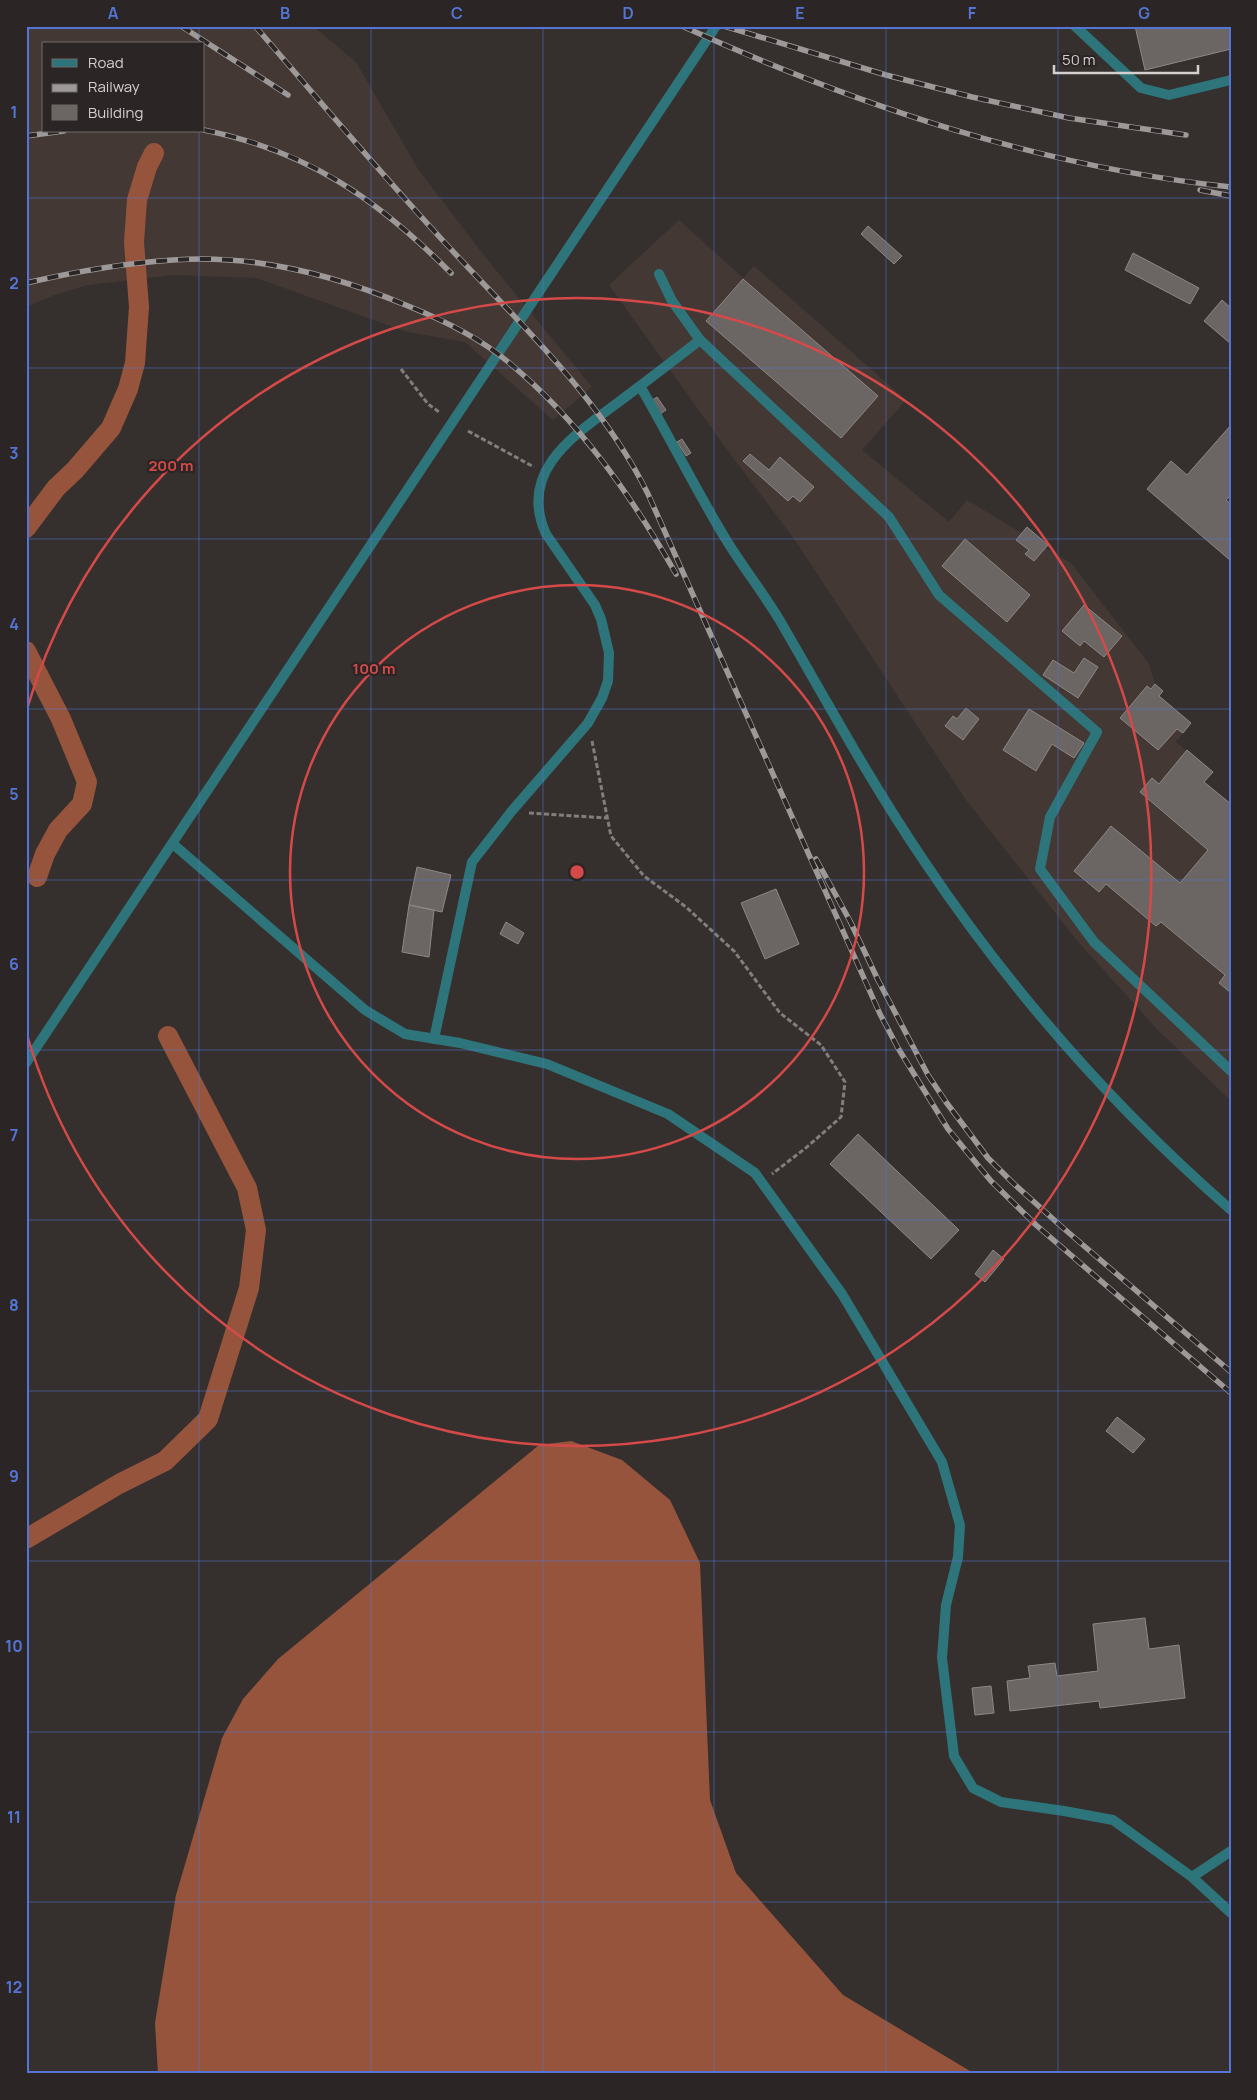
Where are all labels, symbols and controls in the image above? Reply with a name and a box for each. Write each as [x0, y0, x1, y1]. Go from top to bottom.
text: A [108, 2, 119, 24]
text: B [280, 2, 290, 24]
text: C [451, 2, 463, 24]
text: D [622, 2, 634, 24]
text: E [795, 2, 805, 24]
text: F [968, 2, 977, 24]
text: G [1138, 2, 1150, 24]
legend [42, 42, 205, 132]
scale bar [1054, 42, 1198, 74]
text: 50 m [1062, 49, 1096, 70]
text: Road [88, 52, 124, 73]
text: Railway [88, 76, 140, 97]
text: 1 [10, 101, 18, 123]
text: Building [88, 102, 143, 123]
text: 2 [9, 272, 19, 294]
text: 3 [9, 442, 19, 464]
text: 200 m [148, 455, 194, 476]
text: 4 [9, 613, 19, 635]
text: 100 m [353, 658, 395, 679]
text: 5 [9, 783, 19, 805]
centre of rings [568, 863, 586, 881]
text: 6 [9, 953, 19, 975]
text: 7 [10, 1124, 18, 1146]
text: 8 [9, 1294, 19, 1316]
text: 9 [9, 1465, 19, 1487]
text: 10 [5, 1635, 23, 1657]
text: 11 [7, 1806, 21, 1828]
text: 12 [6, 1976, 22, 1998]

